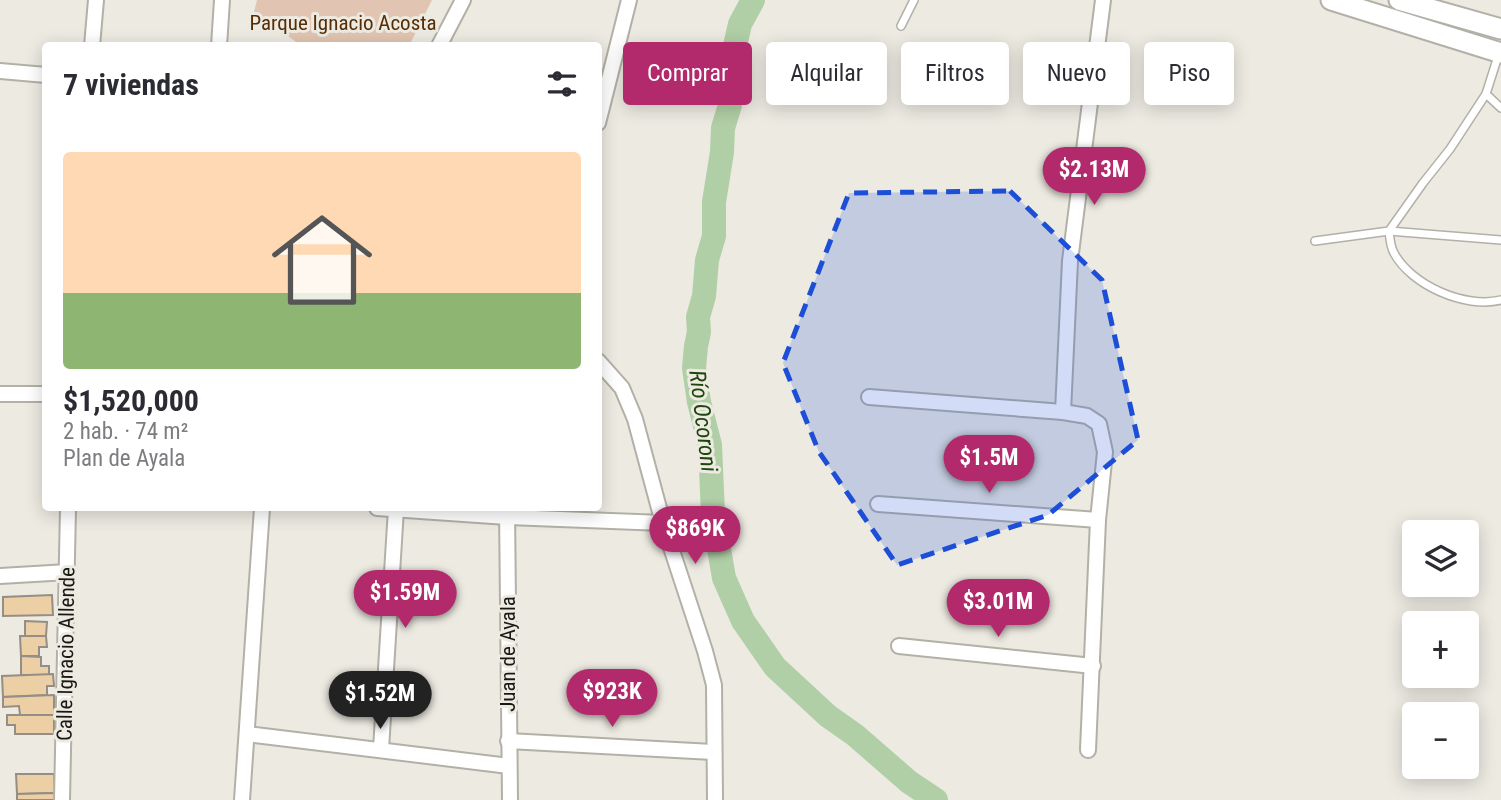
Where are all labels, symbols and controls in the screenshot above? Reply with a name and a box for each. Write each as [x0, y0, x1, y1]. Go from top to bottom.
park label: Parque Ignacio Acosta [249, 11, 437, 35]
chip: Comprar [623, 42, 752, 105]
chip: Alquilar [766, 42, 887, 105]
chip: Filtros [901, 42, 1009, 105]
chip: Nuevo [1023, 42, 1130, 105]
chip: Piso [1144, 42, 1234, 105]
icon: filters [543, 65, 581, 103]
text: 7 viviendas [63, 67, 199, 102]
pin: $2.13M [1037, 148, 1151, 207]
text: $2.13M [1059, 156, 1129, 183]
icon: home [259, 197, 385, 323]
water label: Río Ocoroni [683, 369, 723, 474]
text: $1,520,000 [63, 383, 199, 418]
text: 2 hab. · 74 m² [63, 418, 188, 445]
pin: $1.5M [940, 435, 1038, 495]
text: $1.5M [960, 444, 1019, 471]
text: Plan de Ayala [63, 445, 185, 472]
pin: $869K [646, 506, 744, 566]
text: $869K [665, 515, 725, 542]
map controls [1402, 520, 1479, 779]
button: layers [1402, 520, 1479, 597]
street label: Calle Ignacio Allende [52, 567, 80, 741]
pin: $1.59M [348, 570, 462, 630]
text: $1.59M [370, 579, 440, 606]
pin: $3.01M [941, 580, 1055, 639]
text: $3.01M [963, 588, 1033, 615]
street label: Juan de Ayala [496, 596, 520, 712]
button: + [1402, 611, 1479, 688]
pin: $923K [563, 670, 661, 729]
pin: $1.52M [323, 672, 437, 731]
text: $923K [582, 678, 642, 705]
text: $1.52M [345, 680, 415, 707]
button: − [1402, 702, 1479, 779]

